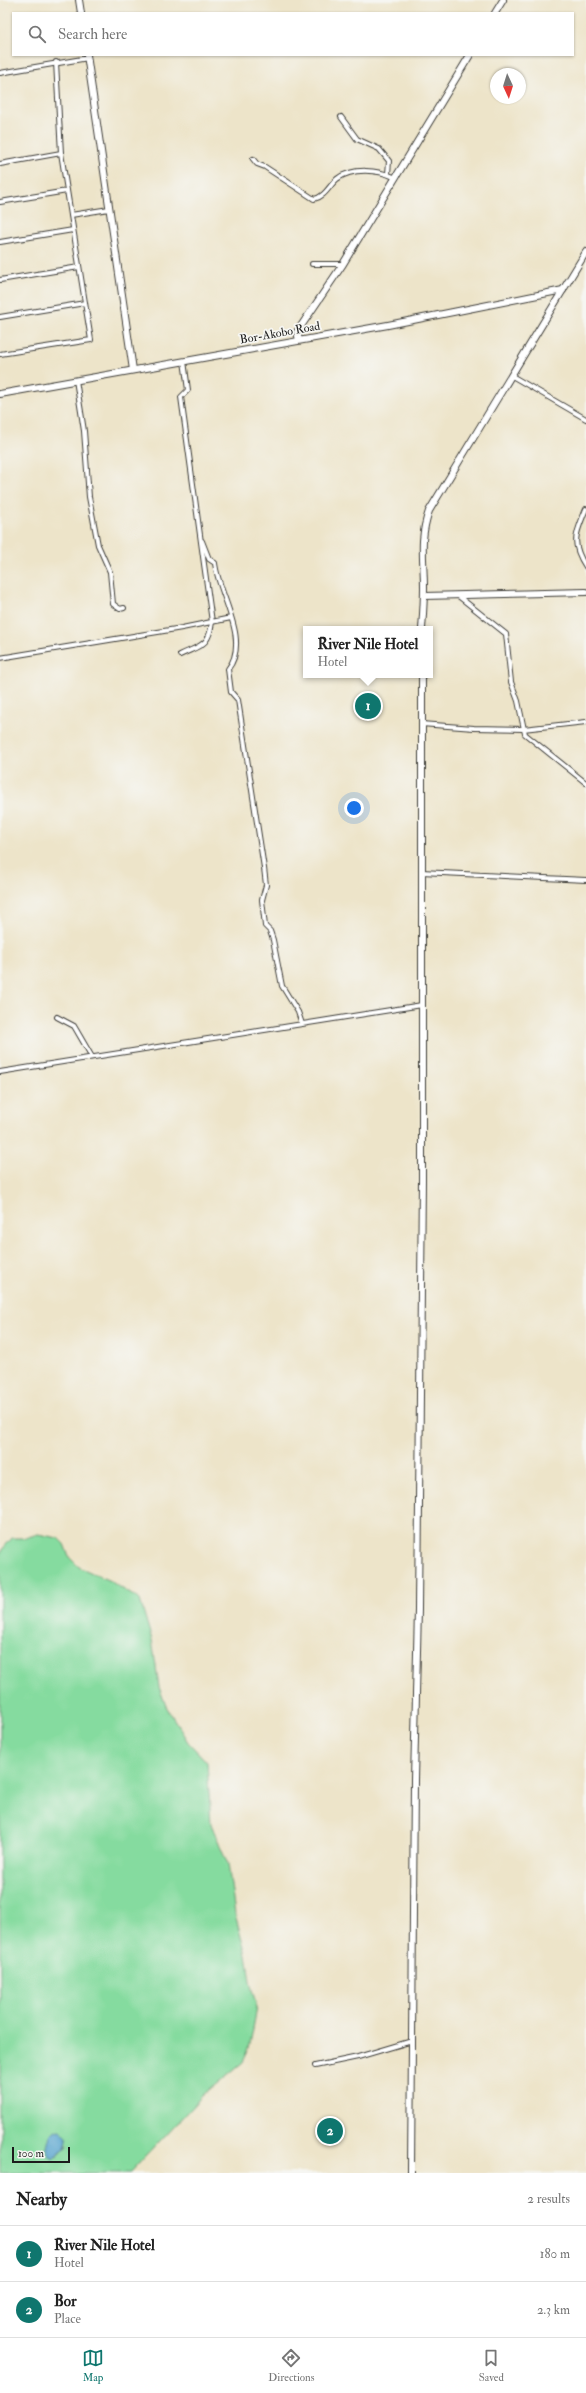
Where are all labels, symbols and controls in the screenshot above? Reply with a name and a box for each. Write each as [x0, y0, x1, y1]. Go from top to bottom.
search box [12, 12, 574, 56]
icon: search [26, 23, 48, 45]
text: Search here [58, 25, 127, 44]
north arrow [490, 68, 526, 104]
street label: Bor-Akobo Road [239, 319, 321, 347]
popup [303, 626, 433, 678]
text: River Nile Hotel [318, 635, 418, 654]
text: Hotel [318, 654, 347, 670]
pin: 1 [355, 691, 381, 721]
your location [344, 798, 364, 818]
pin: 2 [317, 2116, 343, 2146]
scale bar [12, 2145, 70, 2164]
text: 100 m [18, 2147, 44, 2160]
text: Nearby [16, 2189, 67, 2210]
text: 2 results [527, 2191, 570, 2207]
text: River Nile Hotel [54, 2236, 155, 2255]
text: 1 [27, 2246, 31, 2262]
text: 180 m [540, 2246, 570, 2262]
text: Hotel [54, 2255, 84, 2271]
text: Bor [54, 2292, 77, 2311]
text: 2 [26, 2302, 32, 2318]
text: 2.3 km [537, 2302, 570, 2318]
text: Place [54, 2311, 81, 2327]
tab: Map [82, 2347, 104, 2384]
tab: Directions [268, 2347, 315, 2384]
tab: Saved [479, 2347, 504, 2384]

